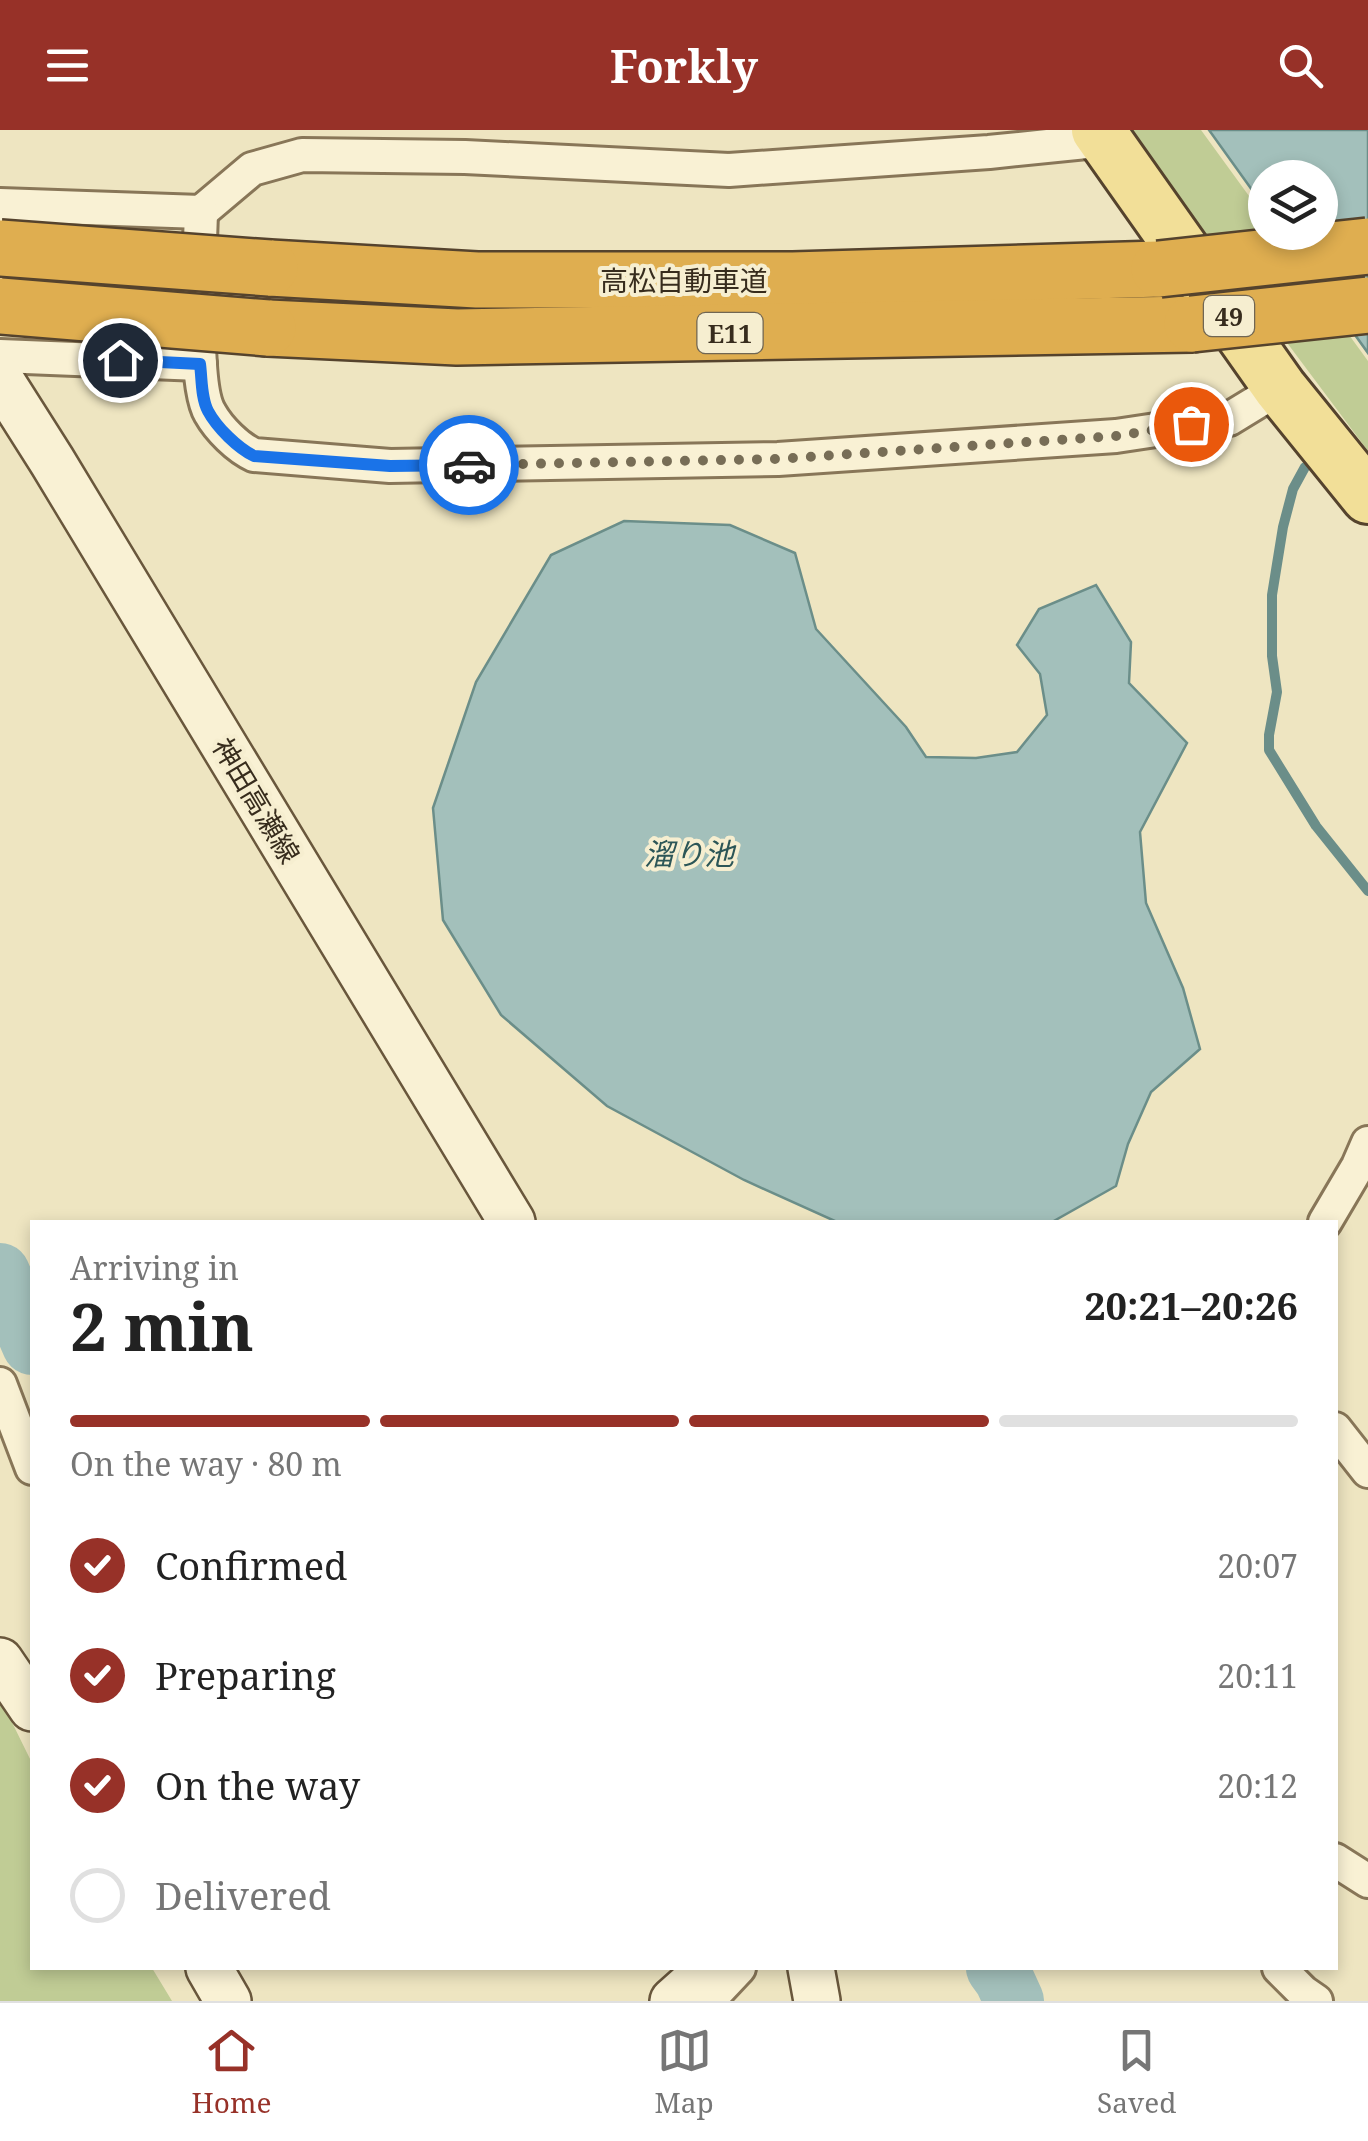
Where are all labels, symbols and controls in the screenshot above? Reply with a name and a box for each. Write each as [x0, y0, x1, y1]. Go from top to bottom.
text: Forkly [610, 35, 758, 96]
icon: menu [40, 38, 95, 93]
icon: search [1273, 38, 1328, 93]
map controls [1248, 160, 1338, 250]
button: layers [1248, 160, 1338, 250]
street label: 高松自動車道 [600, 261, 768, 299]
road number: 49 [1204, 296, 1254, 336]
road number: E11 [698, 313, 762, 353]
pin [78, 318, 163, 403]
icon: home [93, 333, 148, 388]
pin [1149, 382, 1234, 467]
icon: bag [1164, 397, 1219, 452]
courier [419, 415, 519, 515]
icon: car [442, 438, 497, 493]
street label: 神田高瀬線 [205, 730, 309, 870]
water label: 溜り池 [644, 833, 737, 874]
text: Arriving in [70, 1246, 239, 1289]
text: 20:21–20:26 [1084, 1279, 1298, 1331]
text: 2 min [70, 1282, 254, 1370]
text: On the way · 80 m [70, 1442, 342, 1485]
icon: check [70, 1538, 125, 1593]
text: Confirmed [155, 1539, 347, 1591]
text: 20:07 [1217, 1544, 1298, 1587]
icon: check [70, 1648, 125, 1703]
text: Preparing [155, 1649, 336, 1701]
text: 20:11 [1217, 1654, 1298, 1697]
icon: check [70, 1758, 125, 1813]
text: On the way [155, 1759, 360, 1811]
text: 20:12 [1217, 1764, 1298, 1807]
text: Delivered [155, 1869, 331, 1921]
tab: Home [192, 2023, 271, 2121]
tab: Map [655, 2023, 714, 2121]
tab: Saved [1097, 2023, 1176, 2121]

